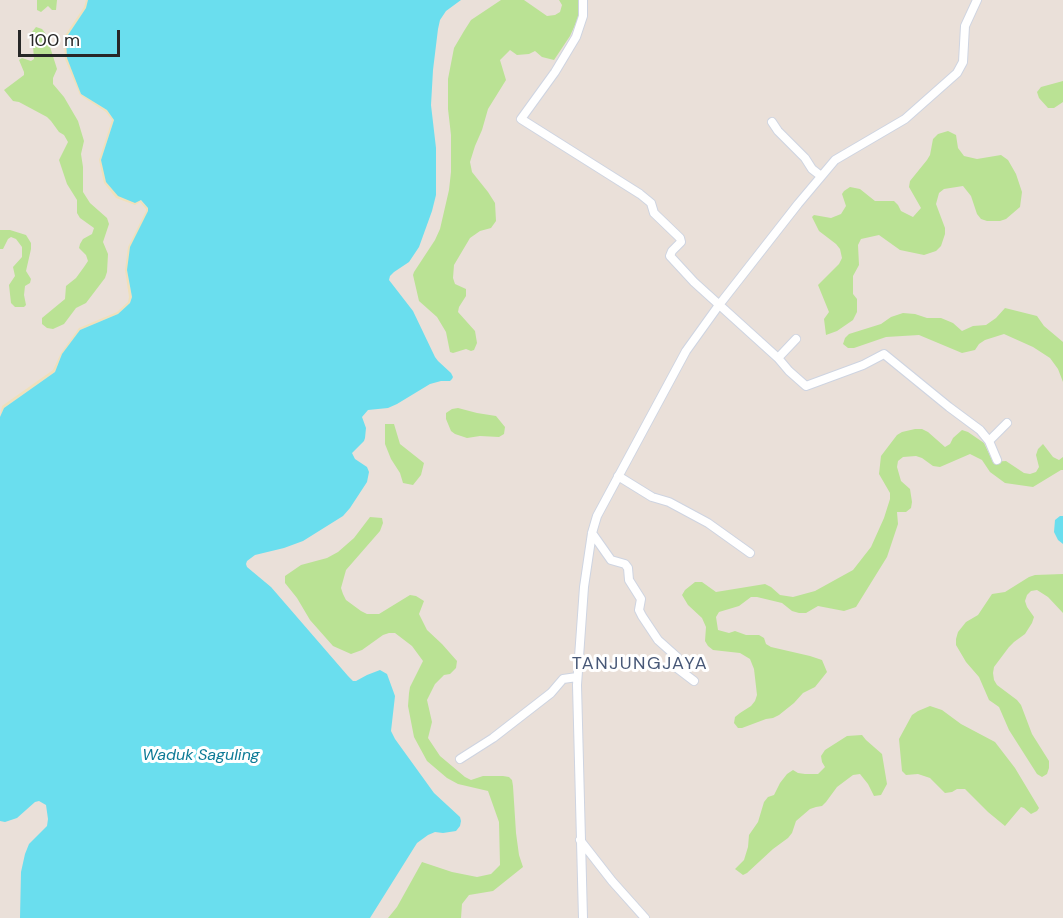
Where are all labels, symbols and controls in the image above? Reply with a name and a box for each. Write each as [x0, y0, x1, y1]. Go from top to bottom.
scale bar [21, 18, 123, 56]
text: 100 m [29, 28, 80, 52]
district label: TANJUNGJAYA [572, 653, 708, 675]
water label: Waduk Saguling [142, 746, 260, 766]

